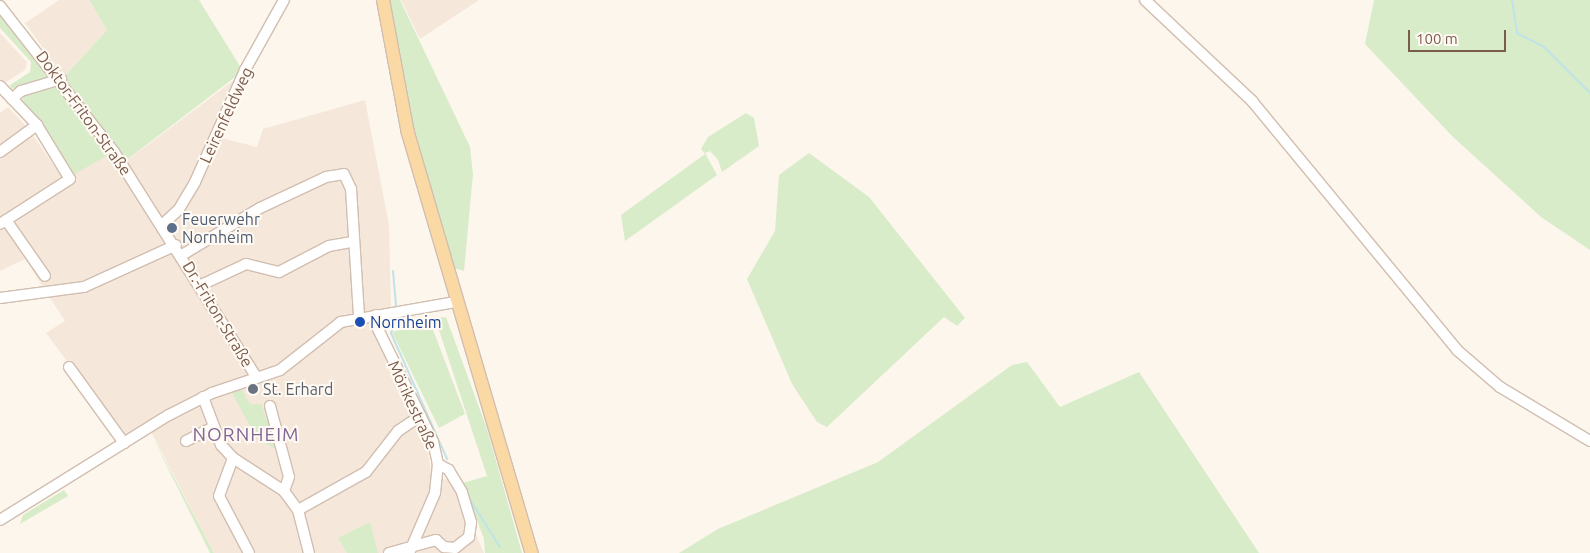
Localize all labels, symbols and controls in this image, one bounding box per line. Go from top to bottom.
scale bar [1410,20,1508,52]
text: 100 m [1416,30,1458,47]
street label: Doktor-Friton-Straße [32,47,136,179]
street label: Leirenfeldweg [195,64,257,166]
place label: Feuerwehr Nornheim [182,209,260,247]
marker: Feuerwehr Nornheim [166,222,178,234]
street label: Dr.-Friton-Straße [179,258,257,370]
place label: Nornheim [370,312,442,332]
marker: Nornheim [354,316,366,328]
street label: Mörikestraße [384,358,442,452]
place label: St. Erhard [263,379,333,399]
marker: St. Erhard [247,383,259,395]
district label: NORNHEIM [191,424,301,446]

